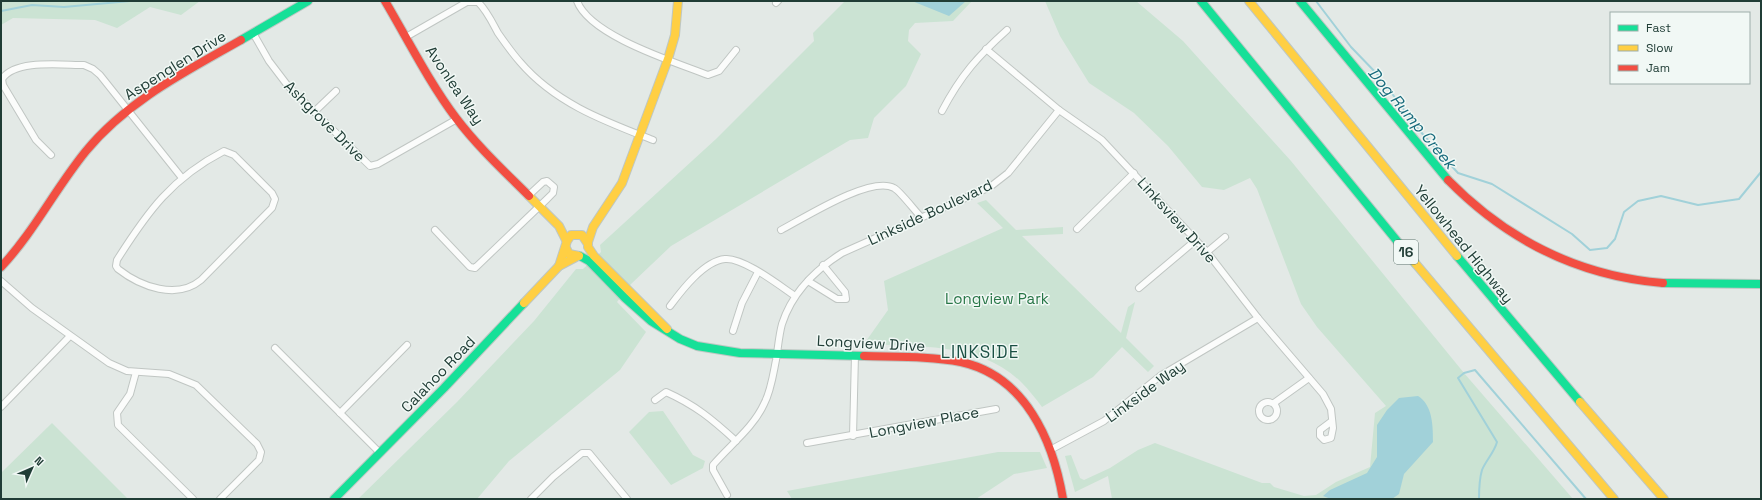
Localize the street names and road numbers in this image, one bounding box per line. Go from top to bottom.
street label: Aspenglen Drive [121,26,229,104]
street label: Avonlea Way [422,42,488,128]
street label: Ashgrove Drive [280,76,370,166]
street label: Linksview Drive [1134,173,1221,267]
street label: Linkside Boulevard [865,175,995,249]
street label: Yellowhead Highway [1410,181,1518,307]
road number: 16 [1394,240,1418,264]
street label: Longview Drive [816,331,926,355]
street label: Calahoo Road [397,332,479,416]
street label: Linkside Way [1102,356,1188,426]
street label: Longview Place [867,402,981,442]

